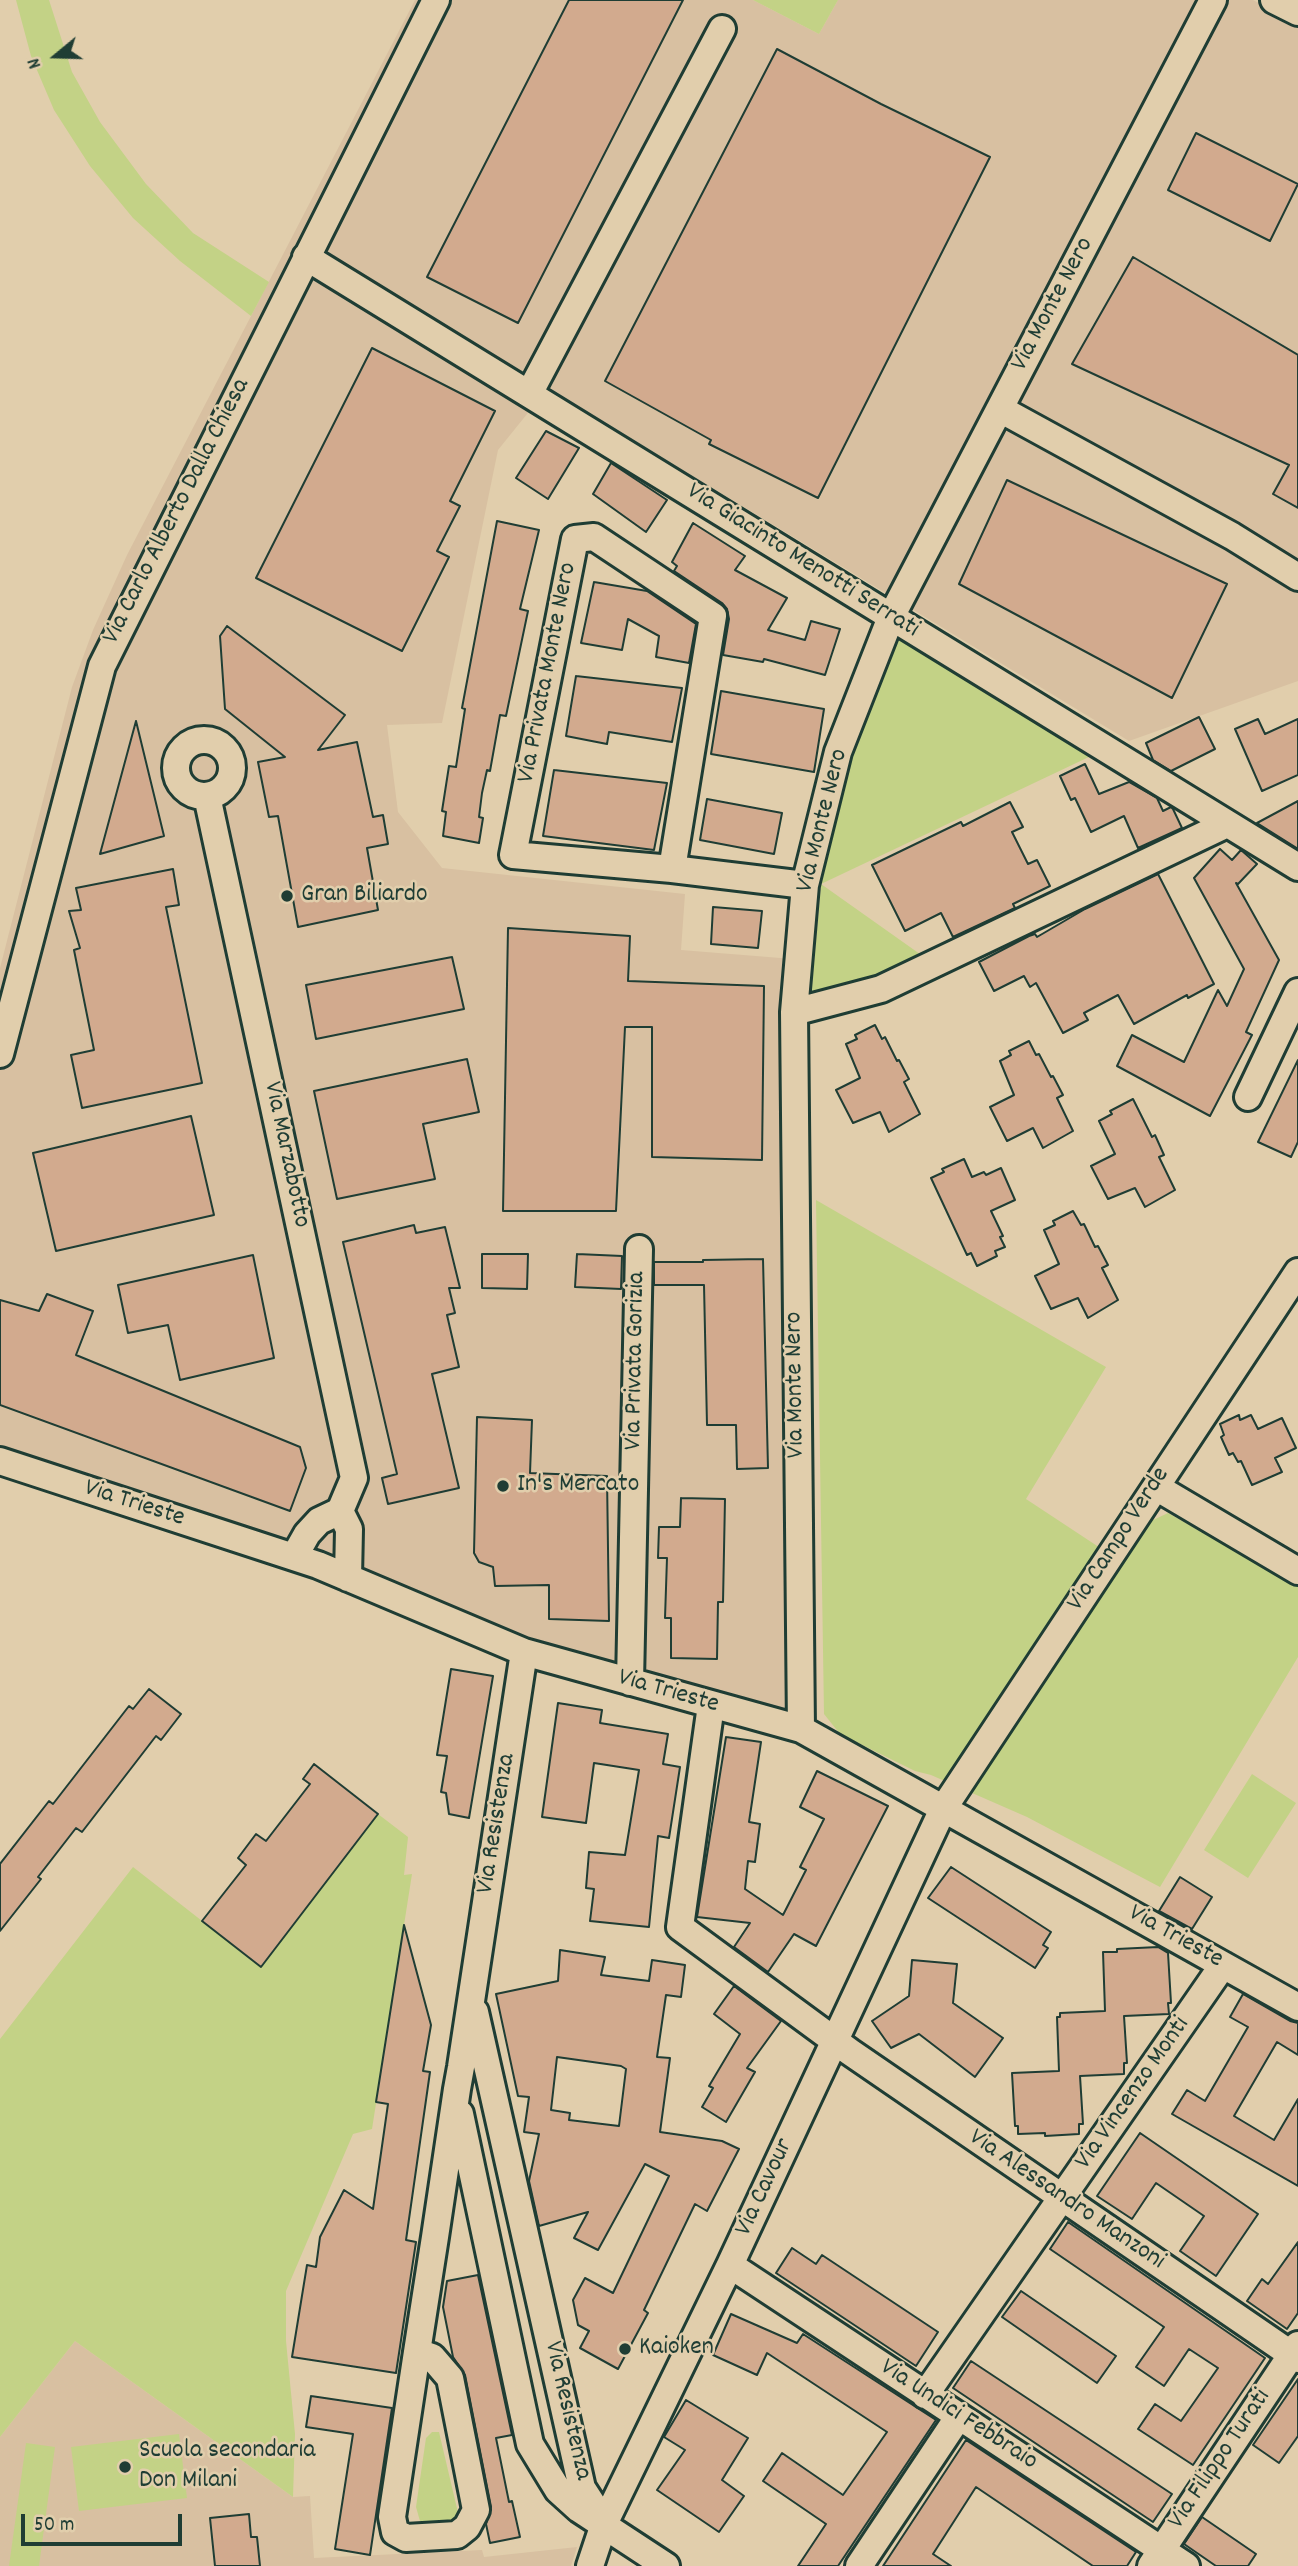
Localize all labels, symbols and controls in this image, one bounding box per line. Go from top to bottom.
north arrow [21,21,91,91]
text: N [21,54,50,72]
street label: Via Monte Nero [1006,233,1102,377]
street label: Via Carlo Alberto Dalla Chiesa [97,374,259,650]
street label: Via Giacinto Menotti Serrati [680,478,924,646]
street label: Via Privata Monte Nero [512,560,586,786]
street label: Via Monte Nero [791,746,857,896]
place label: Gran Biliardo [301,880,428,912]
marker: Gran Biliardo [279,888,295,904]
street label: Via Marzabotto [254,1079,316,1231]
street label: Via Privata Gorizia [620,1272,654,1450]
street label: Via Monte Nero [780,1311,814,1459]
street label: Via Campo Verde [1062,1462,1178,1618]
place label: In's Mercato [517,1470,639,1502]
street label: Via Trieste [80,1474,188,1536]
marker: In's Mercato [495,1478,511,1494]
street label: Via Trieste [614,1664,722,1722]
street label: Via Resistenza [472,1752,524,1896]
street label: Via Trieste [1122,1899,1228,1977]
street label: Via Vincenzo Monti [1070,2012,1198,2176]
street label: Via Alessandro Manzoni [962,2124,1170,2278]
street label: Via Cavour [730,2134,802,2242]
place label: Kaioken [639,2333,714,2365]
street label: Via Resistenza [535,2339,597,2483]
marker: Kaioken [617,2341,633,2357]
street label: Via Undici Febbraio [873,2353,1043,2479]
street label: Via Filippo Turati [1163,2384,1279,2536]
place label: Scuola secondaria Don Milani [139,2436,315,2498]
marker: Scuola secondaria Don Milani [117,2459,133,2475]
scale bar [24,2500,186,2544]
text: 50 m [34,2511,74,2541]

